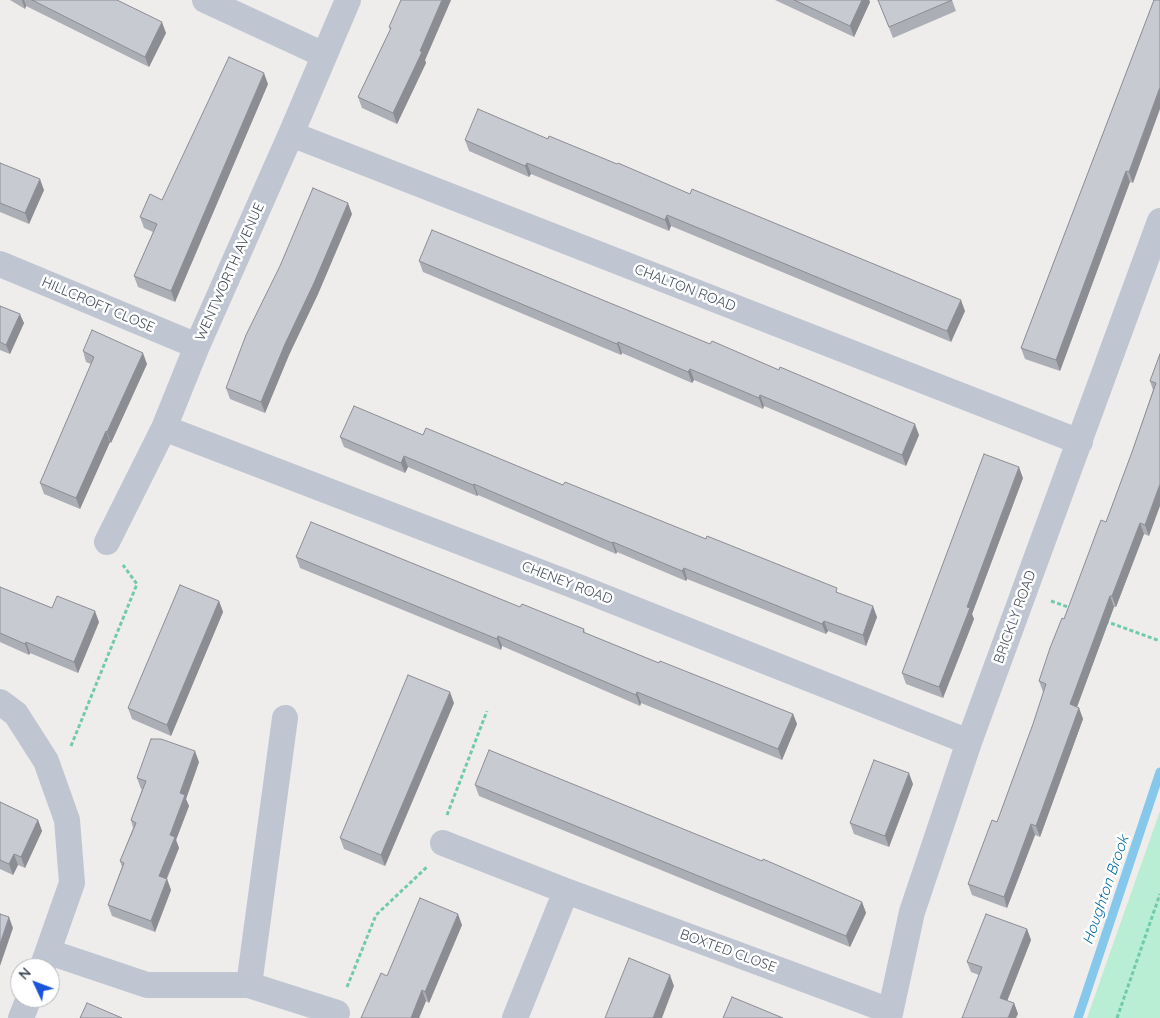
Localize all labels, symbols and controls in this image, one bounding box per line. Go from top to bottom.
street label: WENTWORTH AVENUE [192,200,268,344]
street label: CHALTON ROAD [632,261,738,315]
street label: HILLCROFT CLOSE [39,274,157,336]
street label: CHENEY ROAD [519,558,615,608]
street label: BRICKLY ROAD [990,568,1040,666]
water label: Houghton Brook [1079,833,1133,947]
street label: BOXTED CLOSE [678,926,778,976]
north arrow [10,958,60,1008]
text: N [15,964,35,983]

